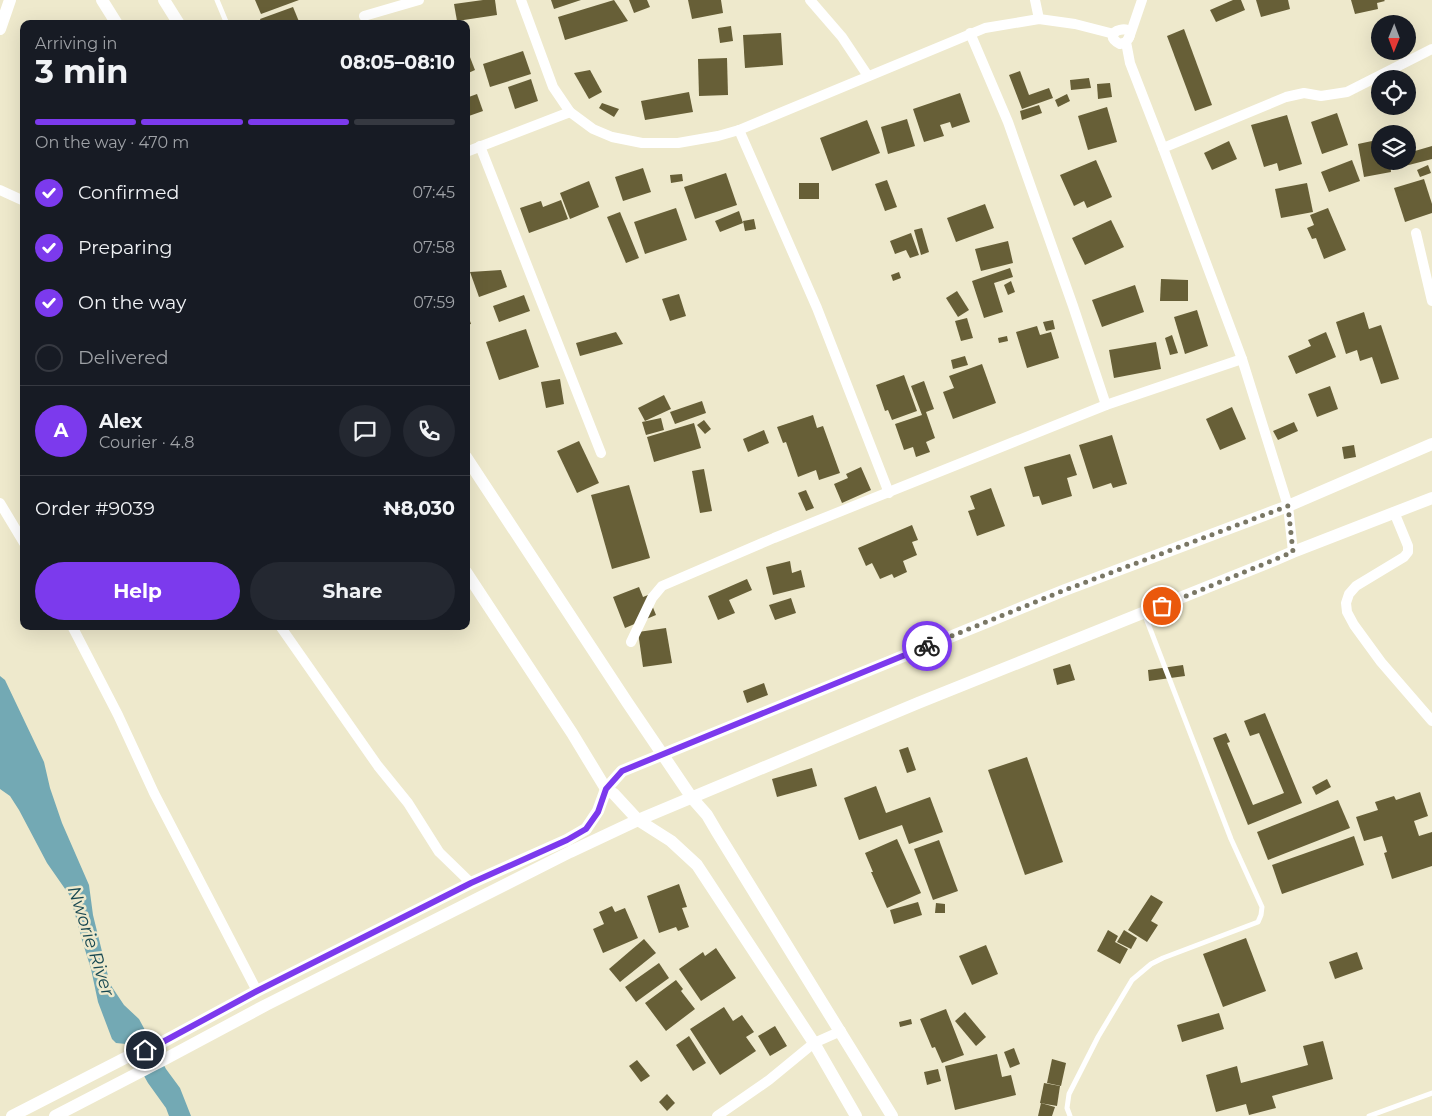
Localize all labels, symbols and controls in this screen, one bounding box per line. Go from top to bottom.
north arrow [1371,15,1416,60]
map controls [1371,15,1416,170]
text: Arriving in [35,34,117,53]
text: 08:05–08:10 [340,51,455,74]
text: 3 min [35,52,128,91]
button: locate [1371,70,1416,115]
button: layers [1371,125,1416,170]
text: On the way · 470 m [35,133,189,152]
icon: check [35,179,63,207]
text: Confirmed [78,181,179,204]
text: 07:45 [412,183,455,202]
icon: check [35,234,63,262]
text: Preparing [78,236,173,259]
text: 07:58 [413,238,455,257]
icon: check [35,289,63,317]
text: On the way [78,291,186,314]
text: 07:59 [413,293,455,312]
text: Delivered [78,346,169,369]
button: chat [339,405,391,457]
button: phone [403,405,455,457]
text: Alex [99,410,142,433]
text: A [54,419,68,442]
text: Courier · 4.8 [99,433,195,452]
text: Order #9039 [35,497,155,520]
text: ₦8,030 [384,497,455,520]
button: Help [35,562,240,620]
button: Share [250,562,455,620]
pin [1141,585,1183,627]
icon: bag [1148,592,1176,620]
courier [902,621,952,671]
icon: bike [913,632,941,660]
water label: Nworie River [63,883,119,1000]
pin [124,1029,166,1071]
icon: home [131,1036,159,1064]

